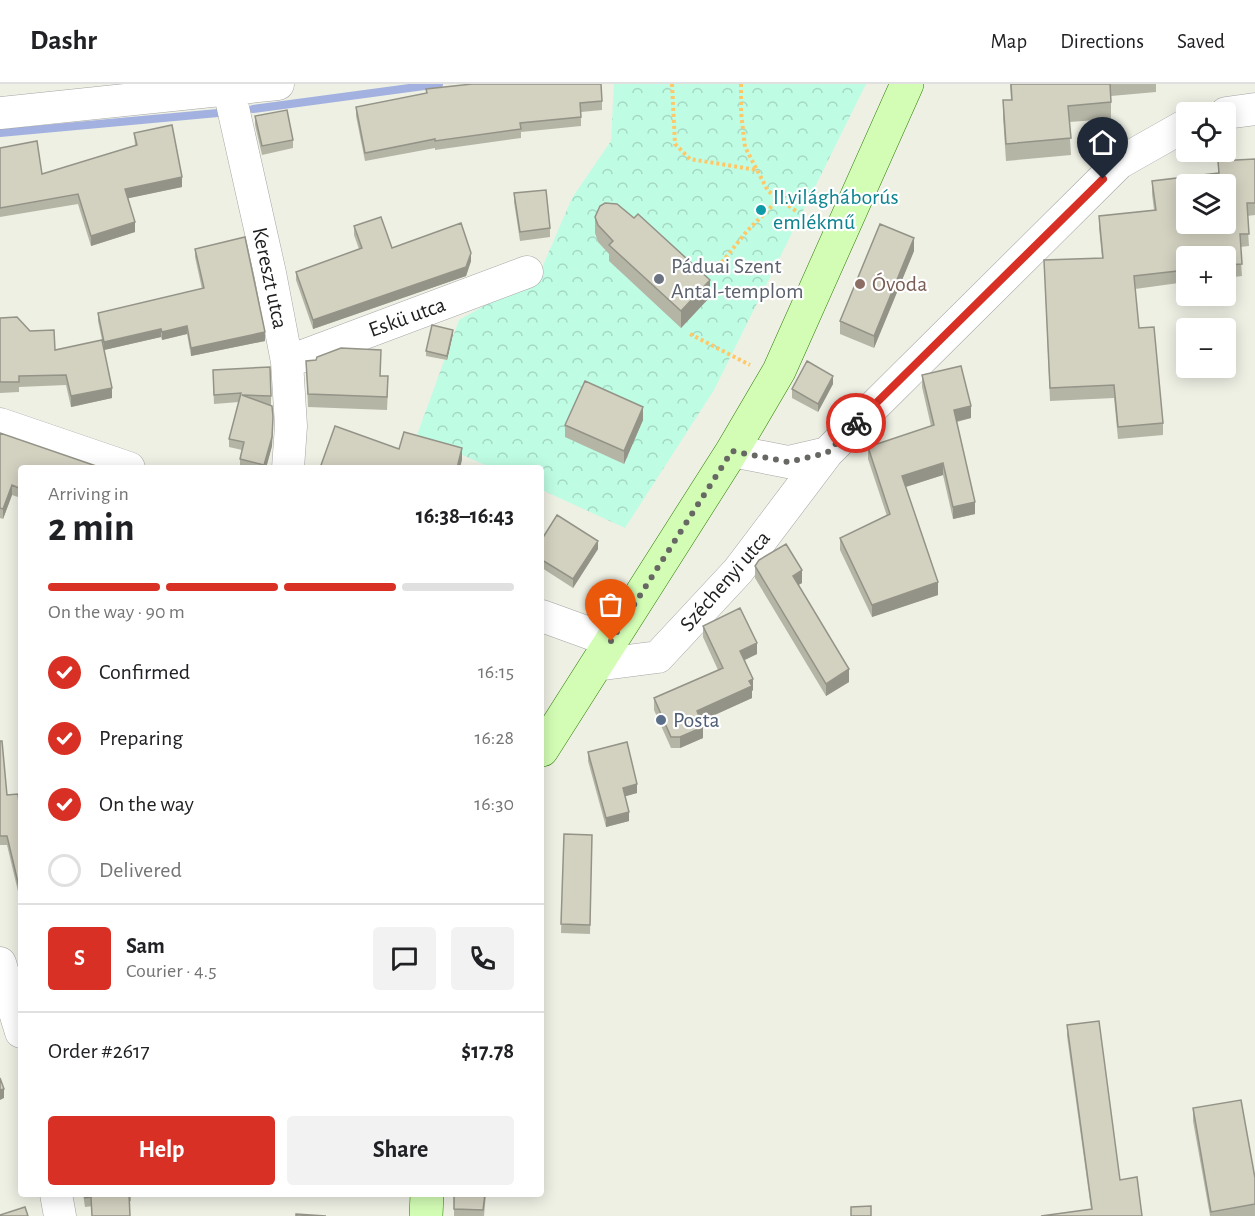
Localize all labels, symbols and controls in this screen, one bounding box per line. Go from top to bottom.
text: Dashr [30,27,97,55]
text: Map [991,31,1027,52]
text: Directions [1060,31,1144,52]
text: Saved [1177,31,1225,52]
map controls [1176,102,1236,378]
button: locate [1176,102,1236,162]
pin [1077,117,1128,179]
icon: home [1086,126,1119,159]
button: layers [1176,174,1236,234]
place label: II.világháborús emlékmű [773,186,899,233]
marker: II.világháborús emlékmű [754,203,768,217]
street label: Kereszt utca [249,225,291,331]
button: + [1176,246,1236,306]
place label: Páduai Szent Antal-templom [671,255,804,302]
marker: Páduai Szent Antal-templom [652,272,666,286]
place label: Óvoda [872,272,927,295]
marker: Óvoda [853,277,867,291]
street label: Eskü utca [366,293,448,341]
button: − [1176,318,1236,378]
courier [826,393,886,453]
icon: bike [840,407,873,440]
text: Arriving in [48,484,129,504]
text: 16:38–16:43 [416,505,514,527]
text: 2 min [48,509,135,548]
street label: Széchenyi utca [676,527,774,635]
pin [585,579,636,641]
icon: bag [594,588,627,621]
text: On the way · 90 m [48,602,185,622]
icon: check [48,656,81,689]
text: Confirmed [99,661,190,683]
text: 16:15 [478,662,514,682]
place label: Posta [673,709,720,731]
marker: Posta [654,713,668,727]
icon: check [48,722,81,755]
text: Preparing [99,727,183,749]
text: 16:28 [475,728,514,748]
icon: check [48,788,81,821]
text: On the way [99,793,194,815]
text: 16:30 [474,794,514,814]
text: Delivered [99,859,182,881]
button: chat [373,927,436,990]
button: phone [451,927,514,990]
text: Sam [126,935,165,957]
text: S [74,947,85,969]
text: Courier · 4.5 [126,961,217,981]
text: Order #2617 [48,1040,150,1062]
text: $17.78 [461,1040,514,1062]
button: Help [48,1116,275,1185]
button: Share [287,1116,514,1185]

